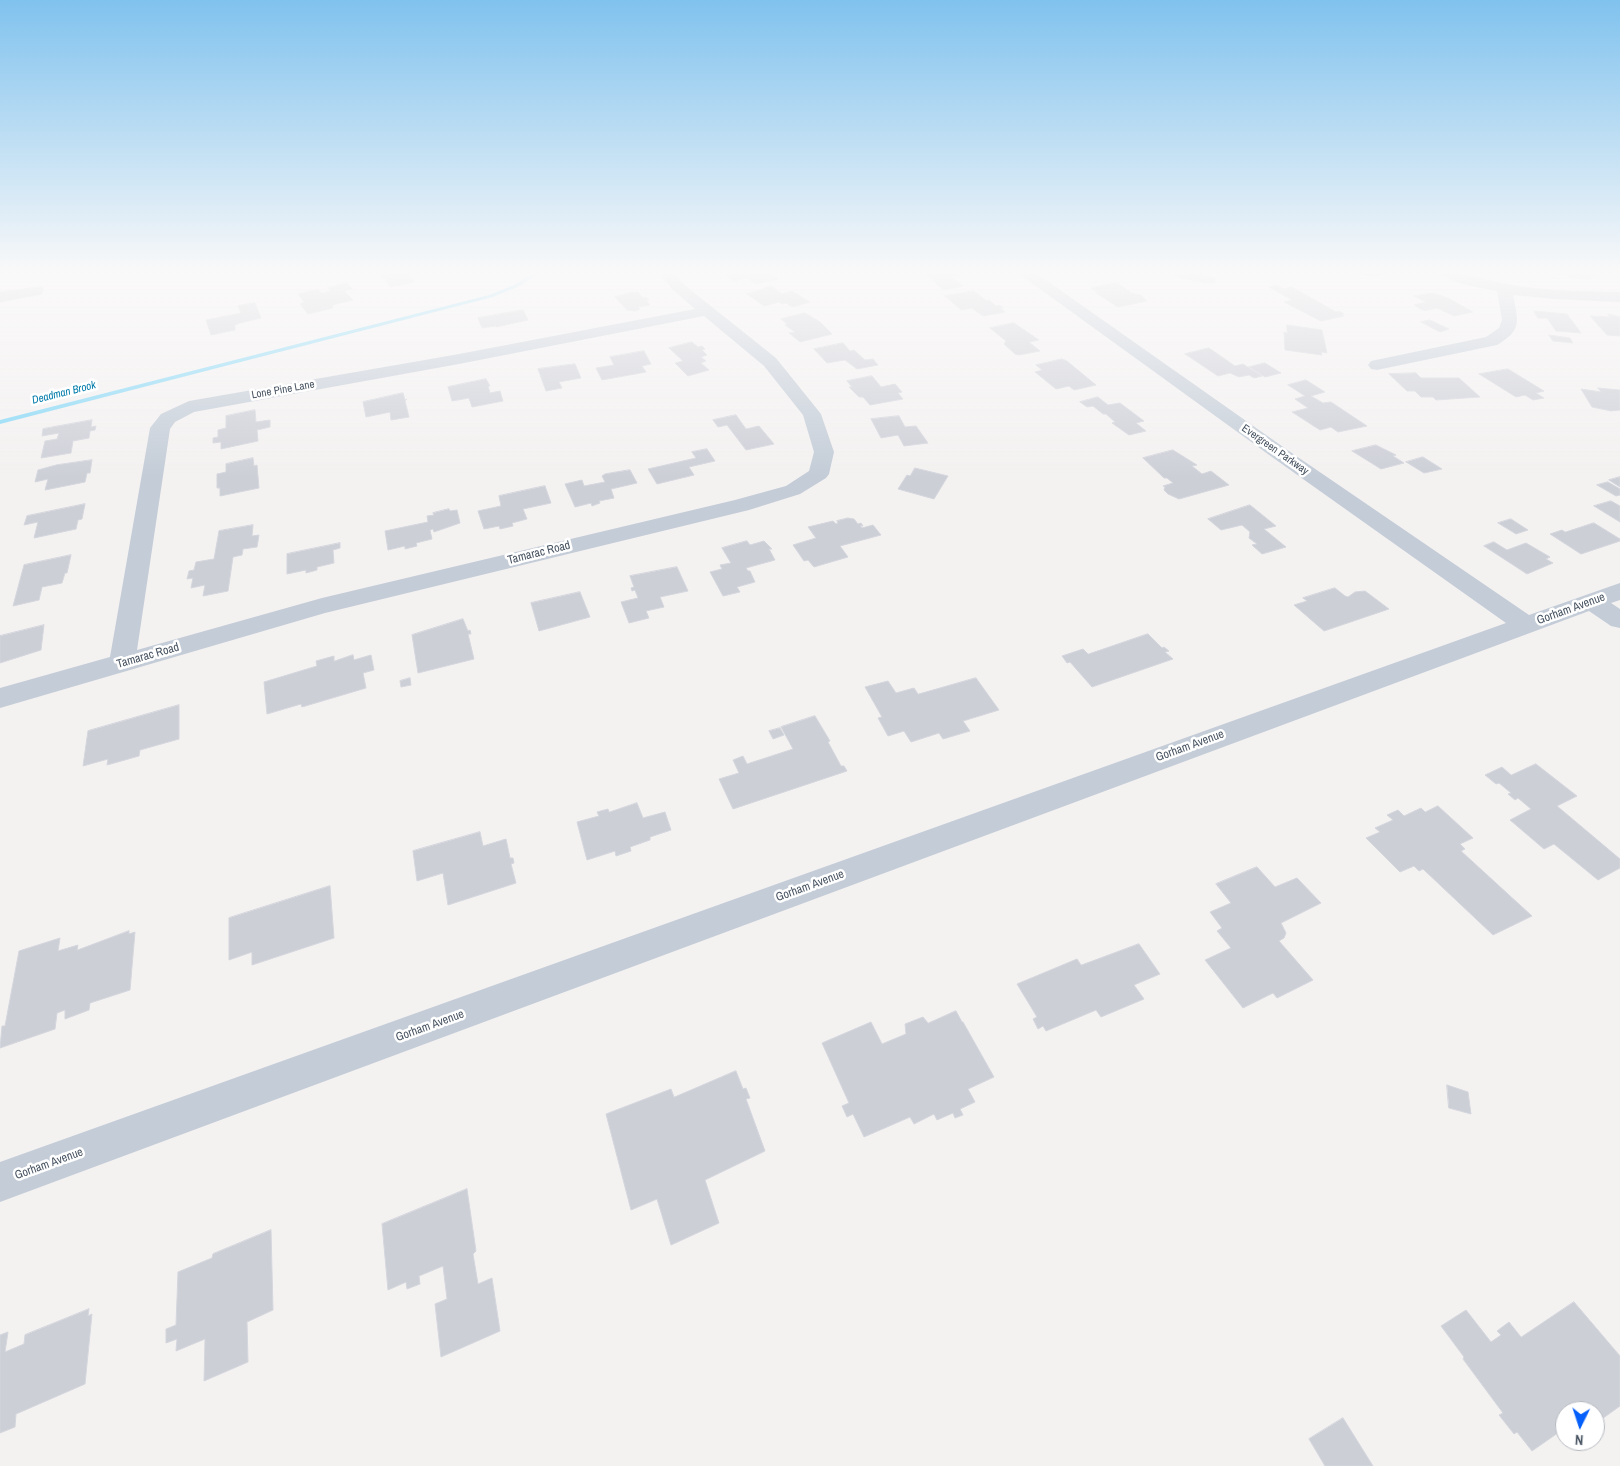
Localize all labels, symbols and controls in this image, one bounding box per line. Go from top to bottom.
street label: Lone Pine Lane [250,378,316,402]
water label: Deadman Brook [31,379,97,407]
street label: Evergreen Parkway [1239,422,1311,478]
street label: Tamarac Road [506,538,572,568]
street label: Gorham Avenue [1535,590,1607,628]
street label: Tamarac Road [115,640,181,672]
street label: Gorham Avenue [1154,727,1226,765]
street label: Gorham Avenue [774,867,846,905]
street label: Gorham Avenue [394,1007,466,1045]
street label: Gorham Avenue [13,1145,85,1183]
north arrow [1555,1401,1605,1451]
text: N [1574,1431,1584,1449]

